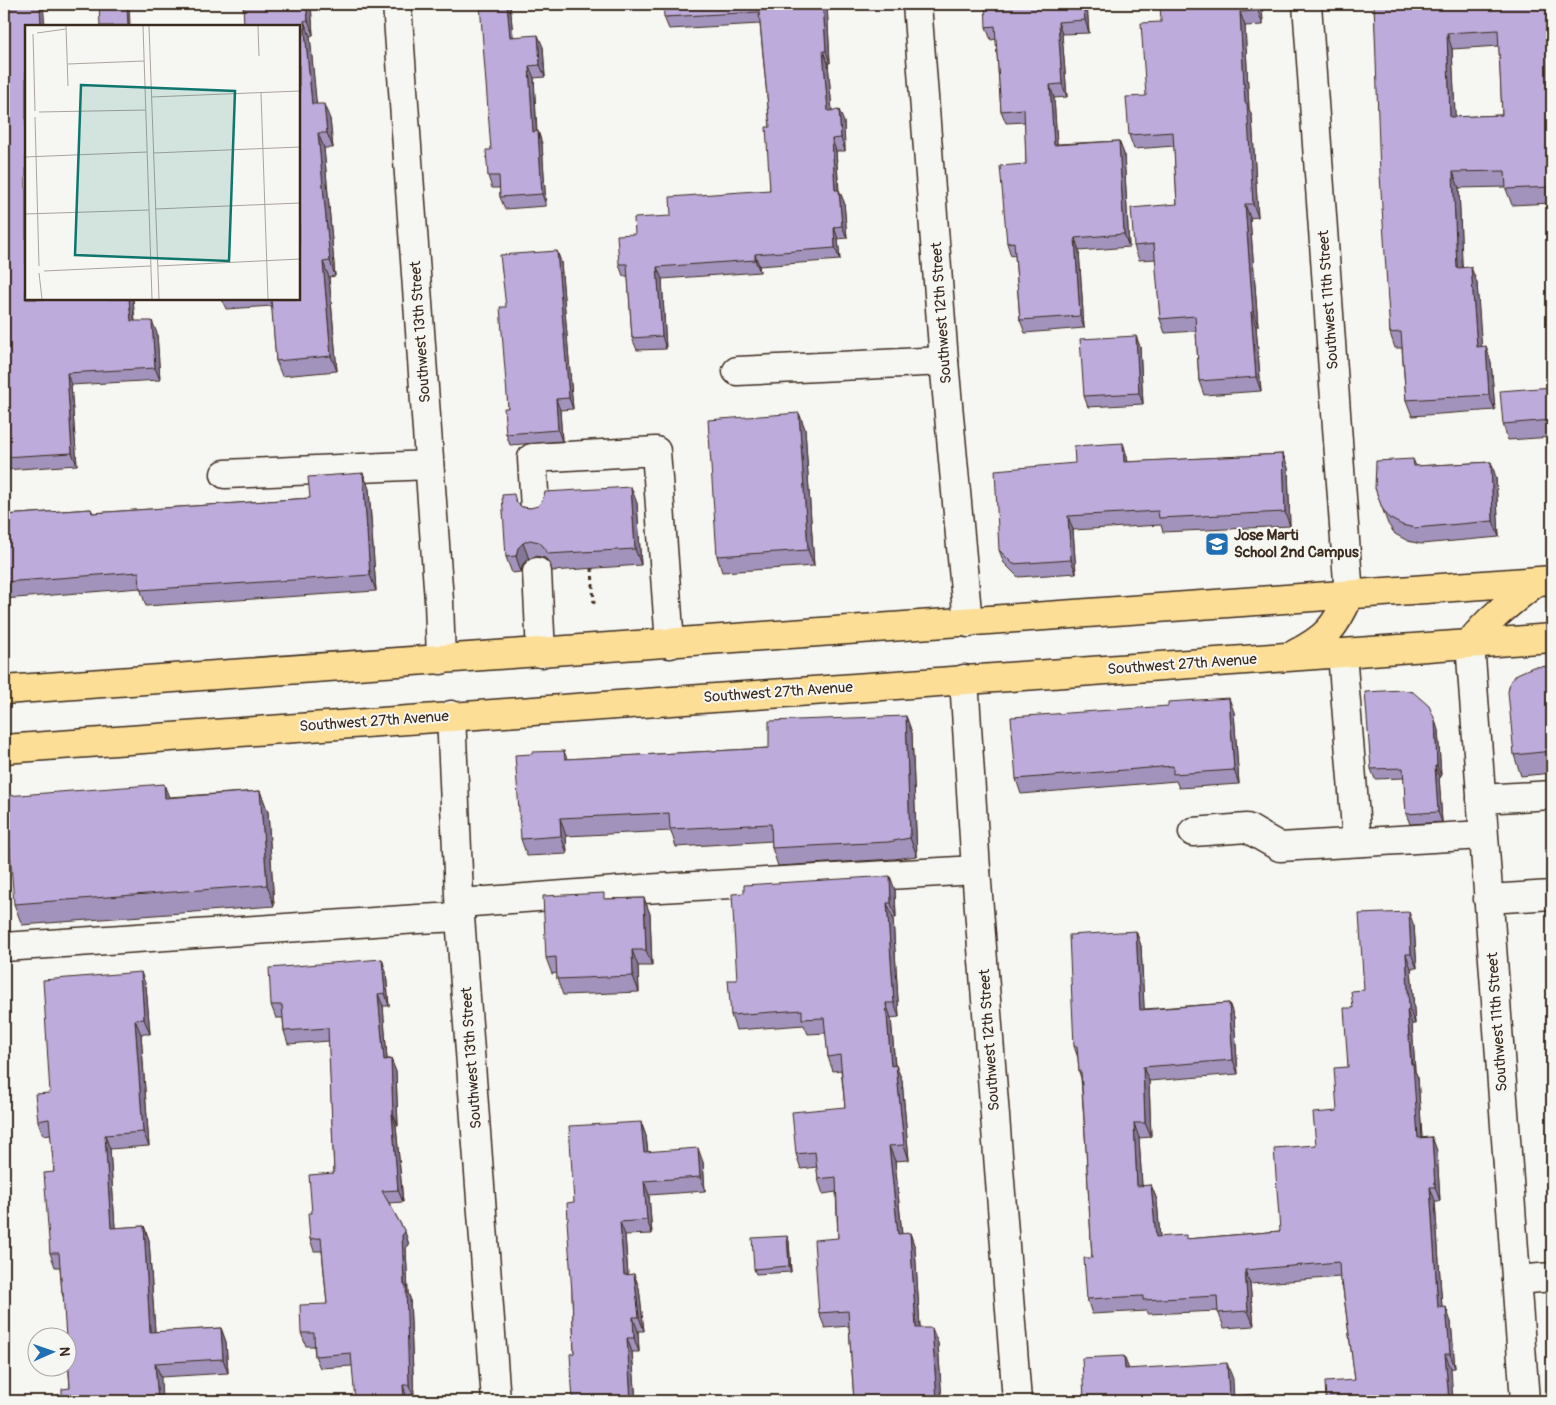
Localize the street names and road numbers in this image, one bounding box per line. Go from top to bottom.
street label: Southwest 11th Street [1314,229,1343,370]
street label: Southwest 12th Street [927,240,956,385]
street label: Southwest 13th Street [406,259,435,404]
street label: Southwest 27th Avenue [1107,650,1258,679]
street label: Southwest 27th Avenue [703,678,854,707]
street label: Southwest 27th Avenue [299,707,450,736]
street label: Southwest 11th Street [1483,951,1512,1092]
street label: Southwest 12th Street [975,967,1004,1112]
street label: Southwest 13th Street [457,985,486,1130]

